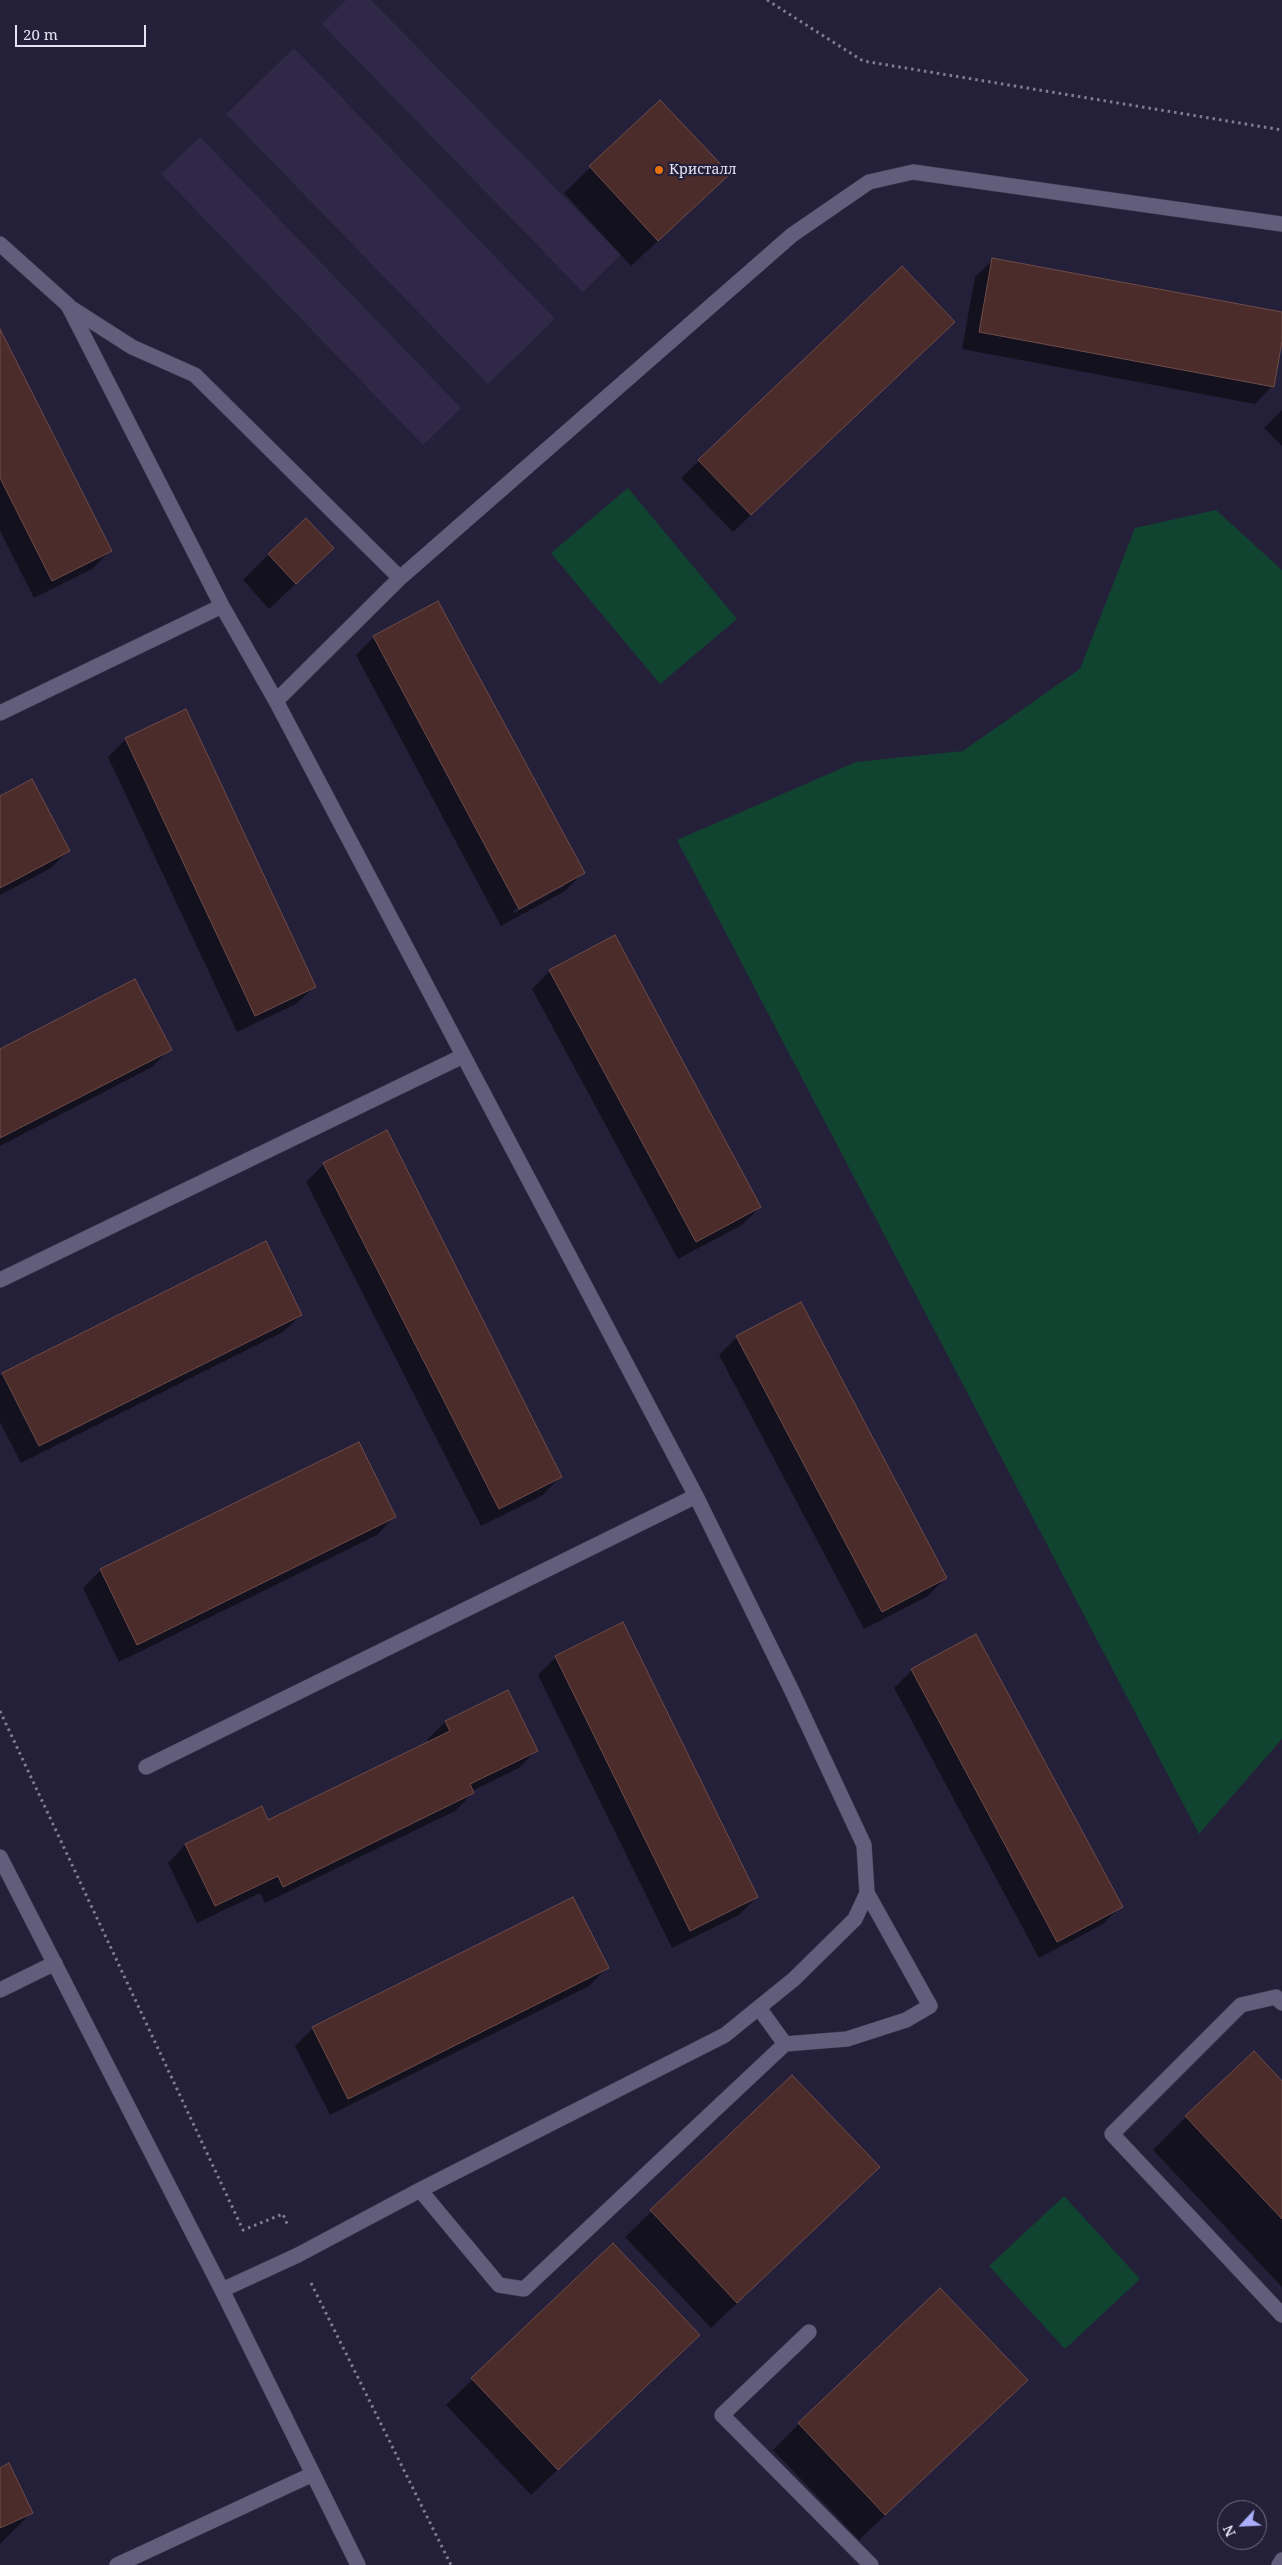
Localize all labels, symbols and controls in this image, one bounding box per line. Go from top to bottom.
scale bar [18,15,149,47]
text: 20 m [23,24,58,44]
place label: Кристалл [669,162,737,178]
marker: Кристалл [653,164,665,176]
north arrow [1217,2500,1267,2550]
text: N [1218,2522,1240,2540]

